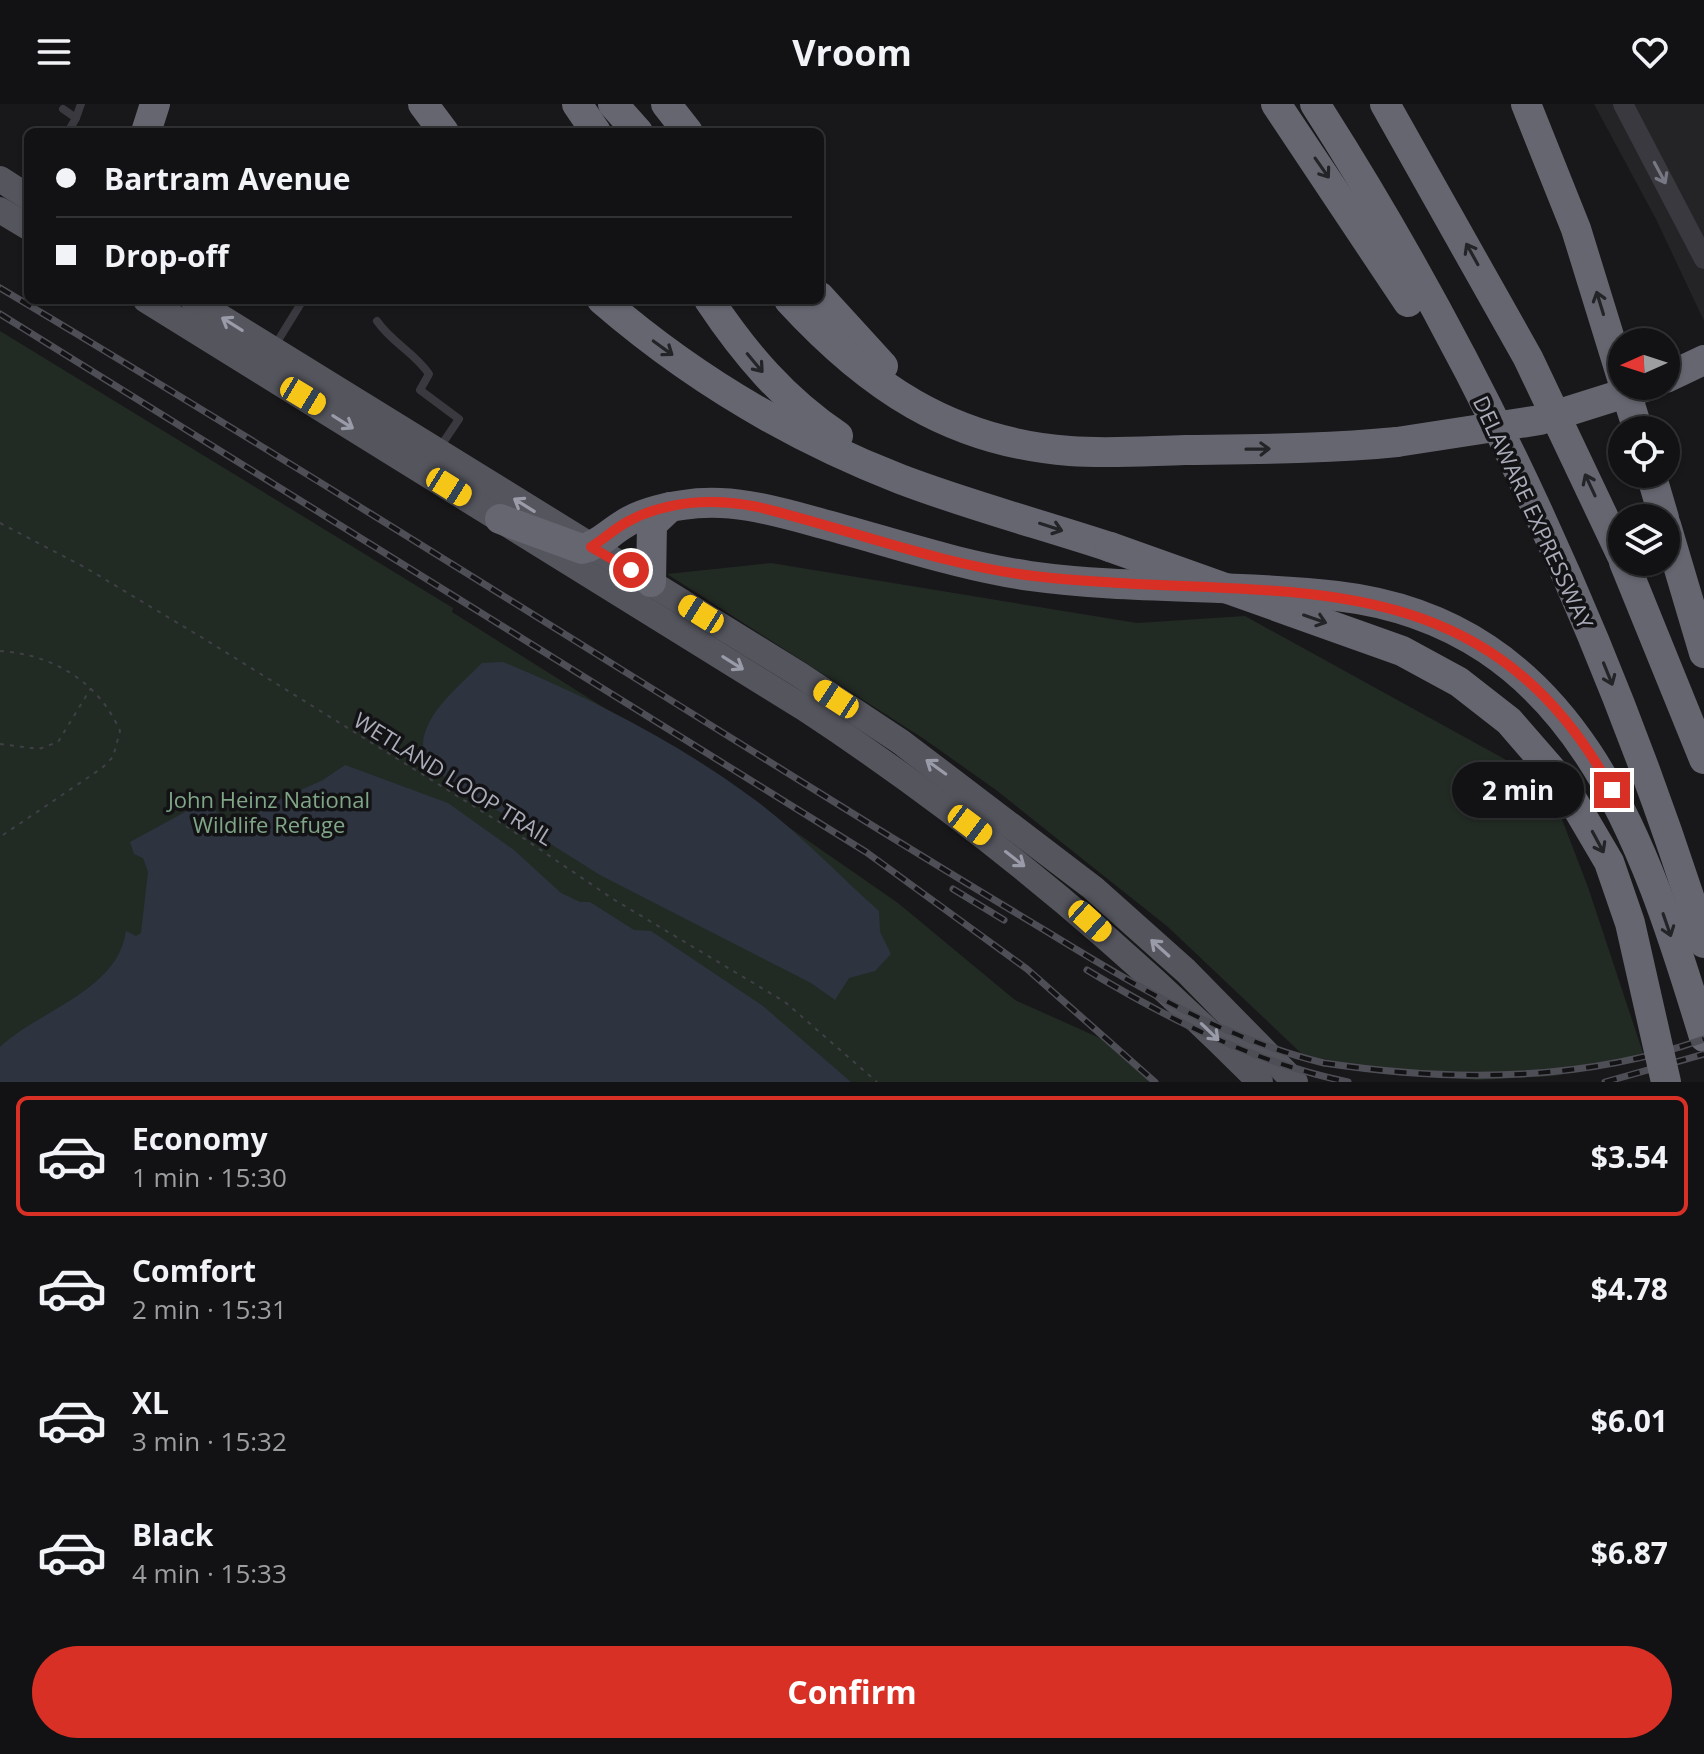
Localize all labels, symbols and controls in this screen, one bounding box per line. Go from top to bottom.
text: Vroom [792,28,912,77]
icon: menu [32,30,76,74]
icon: heart [1628,30,1672,74]
one-way arrow [1314,156,1330,178]
text: Bartram Avenue [104,158,351,199]
one-way arrow [1653,160,1669,184]
text: Drop-off [104,235,229,276]
one-way arrow [1463,242,1479,266]
one-way arrow [1592,291,1607,317]
one-way arrow [221,316,244,332]
north arrow [1608,328,1680,400]
map controls [1608,328,1680,576]
one-way arrow [652,340,674,356]
one-way arrow [746,352,764,373]
car [276,373,330,419]
street label: DELAWARE EXPRESSWAY [1467,391,1602,634]
one-way arrow [331,414,354,430]
button: locate [1608,416,1680,488]
one-way arrow [1244,441,1271,457]
car [422,464,476,510]
one-way arrow [1582,473,1597,497]
one-way arrow [513,497,536,513]
button: layers [1608,504,1680,576]
one-way arrow [1038,521,1063,536]
route start [613,552,649,588]
car [674,591,728,637]
one-way arrow [1303,612,1328,627]
one-way arrow [721,656,744,672]
one-way arrow [1602,661,1617,686]
car [809,676,863,722]
street label: WETLAND LOOP TRAIL [348,704,560,852]
one-way arrow [926,759,948,775]
callout: 2 min [1452,762,1584,818]
text: 2 min [1482,772,1554,808]
route end [1594,772,1630,808]
park label: John Heinz National Wildlife Refuge [166,784,370,839]
car [944,801,996,849]
one-way arrow [1591,830,1607,853]
one-way arrow [1005,850,1026,868]
car [1064,896,1116,946]
one-way arrow [1660,912,1675,937]
one-way arrow [1151,939,1171,957]
one-way arrow [1200,1022,1219,1041]
text: Economy [132,1118,268,1159]
icon: car [36,1120,108,1192]
text: $3.54 [1591,1136,1668,1177]
text: 1 min · 15:30 [132,1159,287,1195]
text: Comfort [132,1250,256,1291]
icon: car [36,1252,108,1324]
text: $4.78 [1591,1268,1668,1309]
text: 2 min · 15:31 [132,1291,287,1327]
text: XL [132,1382,169,1423]
icon: car [36,1384,108,1456]
text: $6.01 [1591,1400,1668,1441]
text: 3 min · 15:32 [132,1423,287,1459]
text: Black [132,1514,213,1555]
icon: car [36,1516,108,1588]
text: $6.87 [1591,1532,1668,1573]
text: 4 min · 15:33 [132,1555,287,1591]
button: Confirm [32,1646,1672,1738]

